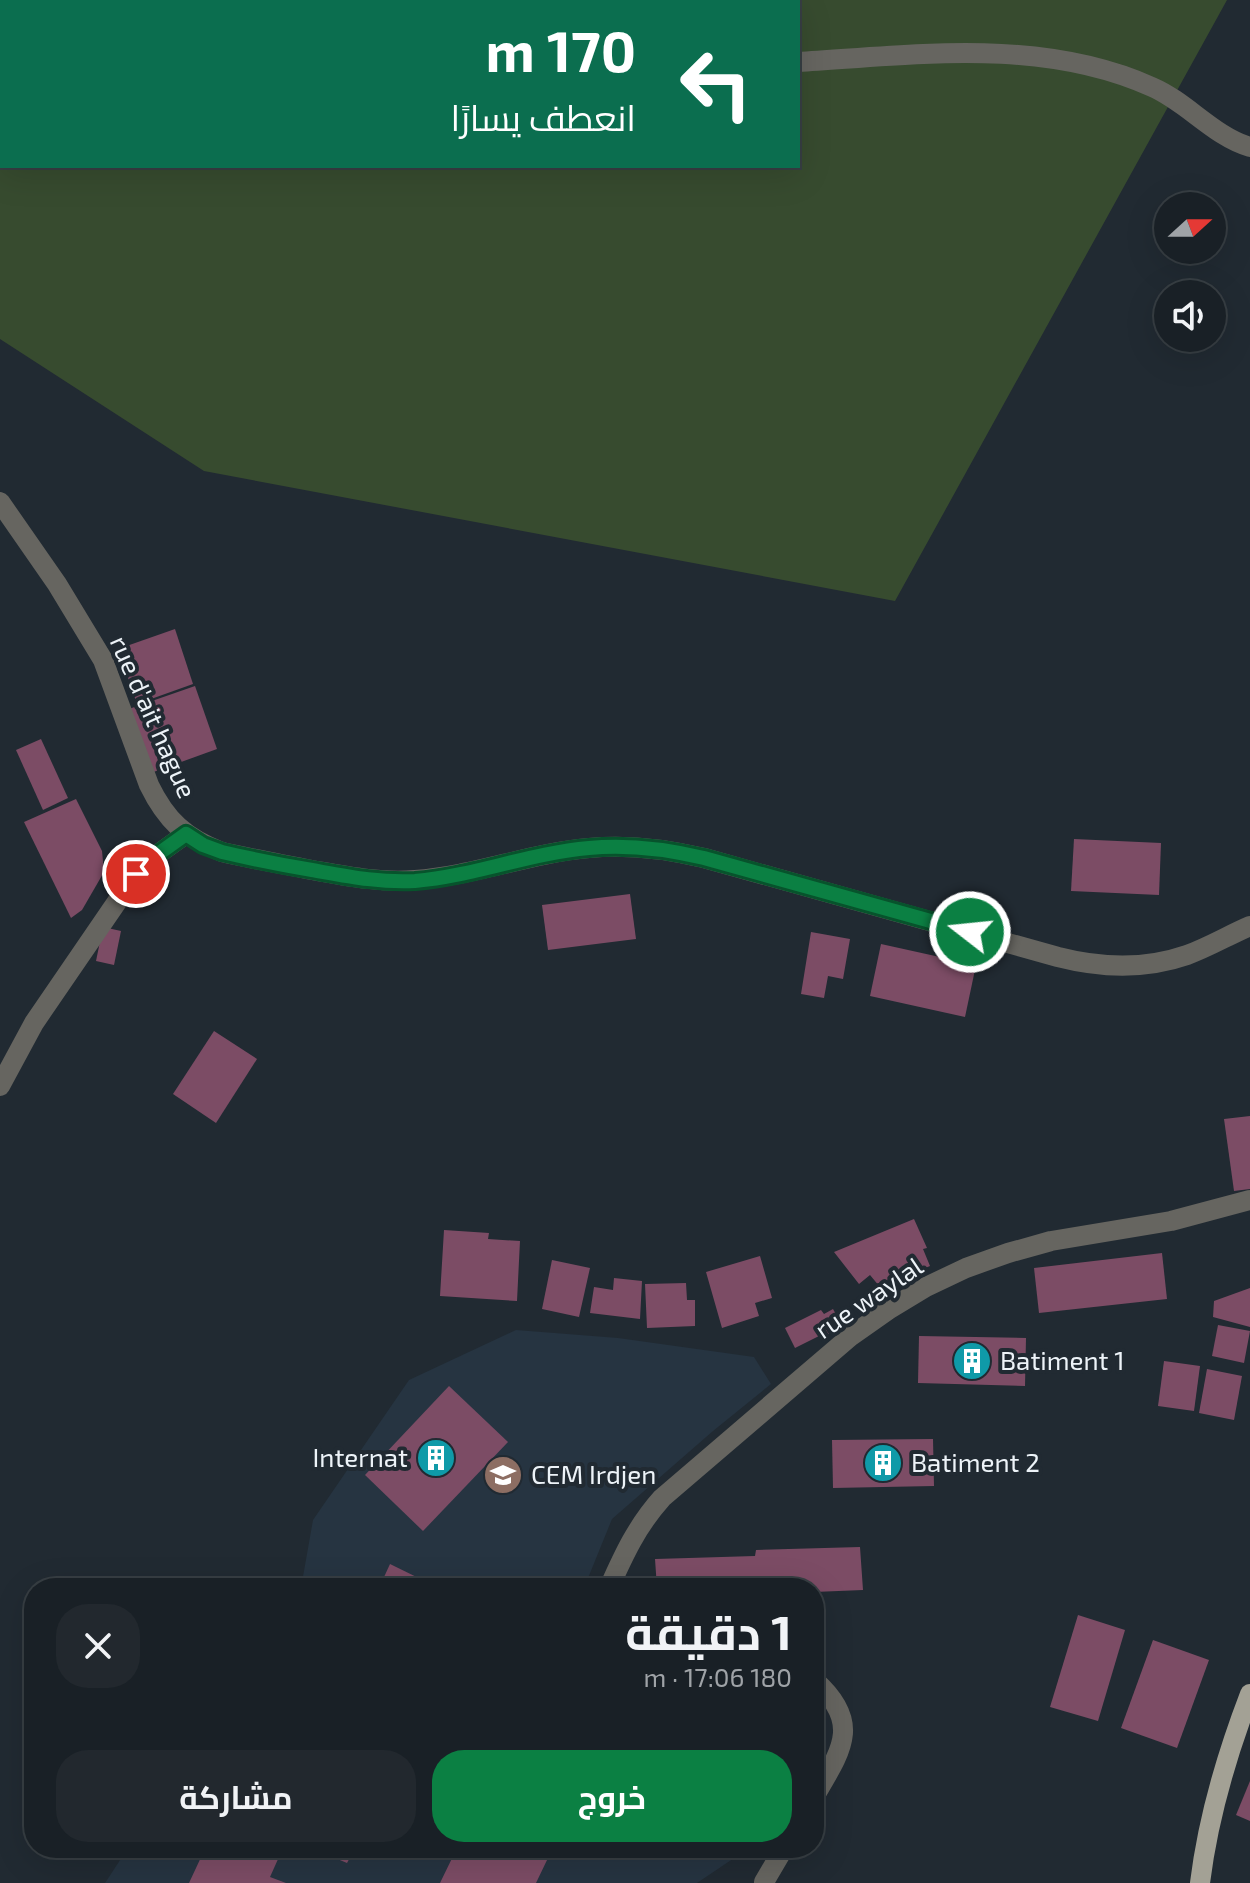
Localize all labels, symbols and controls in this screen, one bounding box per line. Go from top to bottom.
text: 170 m [485,16,636,83]
icon: left [664,32,768,136]
text: انعطف يسارًا [450,95,636,138]
north arrow [1154,192,1226,264]
map controls [1154,192,1226,352]
button: sound [1154,280,1226,352]
street label: rue d'ait hague [105,630,204,802]
pin [102,840,170,908]
icon: arrive [114,852,158,896]
position arrow [928,890,1012,974]
street label: rue waylal [808,1249,928,1344]
building icon: Batiment 1 [951,1340,993,1382]
place label: Batiment 1 [1000,1344,1125,1375]
building icon: Internat [415,1437,457,1479]
place label: Internat [313,1441,408,1472]
building icon: Batiment 2 [862,1442,904,1484]
place label: Batiment 2 [911,1446,1040,1477]
school or university icon: CEM Irdjen [482,1454,524,1496]
place label: CEM Irdjen [531,1458,656,1489]
text: 1 دقيقة [625,1602,792,1660]
button: close [56,1604,140,1688]
text: 180 m · 17:06 [644,1661,792,1692]
button: مشاركة [56,1750,416,1842]
button: خروج [432,1750,792,1842]

